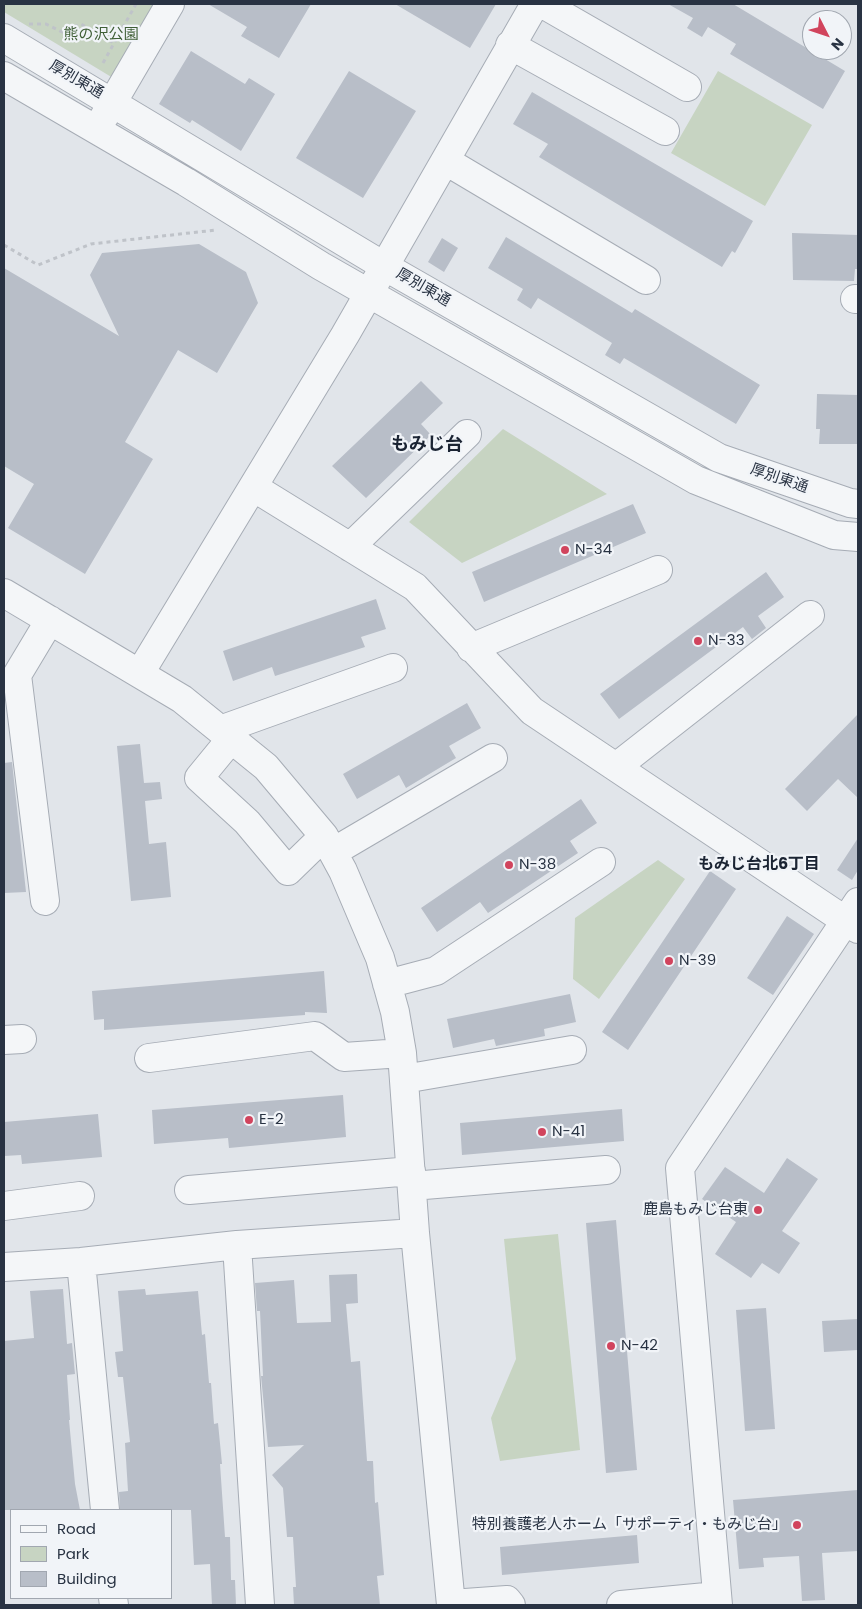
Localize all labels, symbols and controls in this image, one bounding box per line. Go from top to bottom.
north arrow [802,10,852,60]
park label: 熊の沢公園 [64,26,138,44]
text: N [827,34,849,55]
street label: 厚別東通 [46,57,106,103]
street label: 厚別東通 [393,265,453,311]
district label: もみじ台 [391,434,463,456]
street label: 厚別東通 [748,461,810,497]
place label: N-34 [575,541,612,559]
marker: N-34 [559,544,571,556]
place label: N-33 [708,632,744,650]
marker: N-33 [692,635,704,647]
district label: もみじ台北6丁目 [698,855,820,875]
place label: N-38 [519,856,556,874]
marker: N-38 [503,859,515,871]
place label: N-39 [679,952,716,970]
marker: N-39 [663,955,675,967]
place label: E-2 [259,1111,284,1129]
marker: E-2 [243,1114,255,1126]
place label: N-41 [552,1123,585,1141]
marker: N-41 [536,1126,548,1138]
place label: 鹿島もみじ台東 [643,1201,748,1219]
marker: 鹿島もみじ台東 [752,1204,764,1216]
place label: N-42 [621,1337,658,1355]
marker: N-42 [605,1340,617,1352]
legend [10,1509,172,1599]
place label: 特別養護老人ホーム「サポーティ・もみじ台」 [472,1516,787,1534]
text: Road [57,1518,96,1539]
marker: 特別養護老人ホーム「サポーティ・もみじ台」 [791,1519,803,1531]
text: Park [57,1543,89,1564]
text: Building [57,1568,117,1589]

